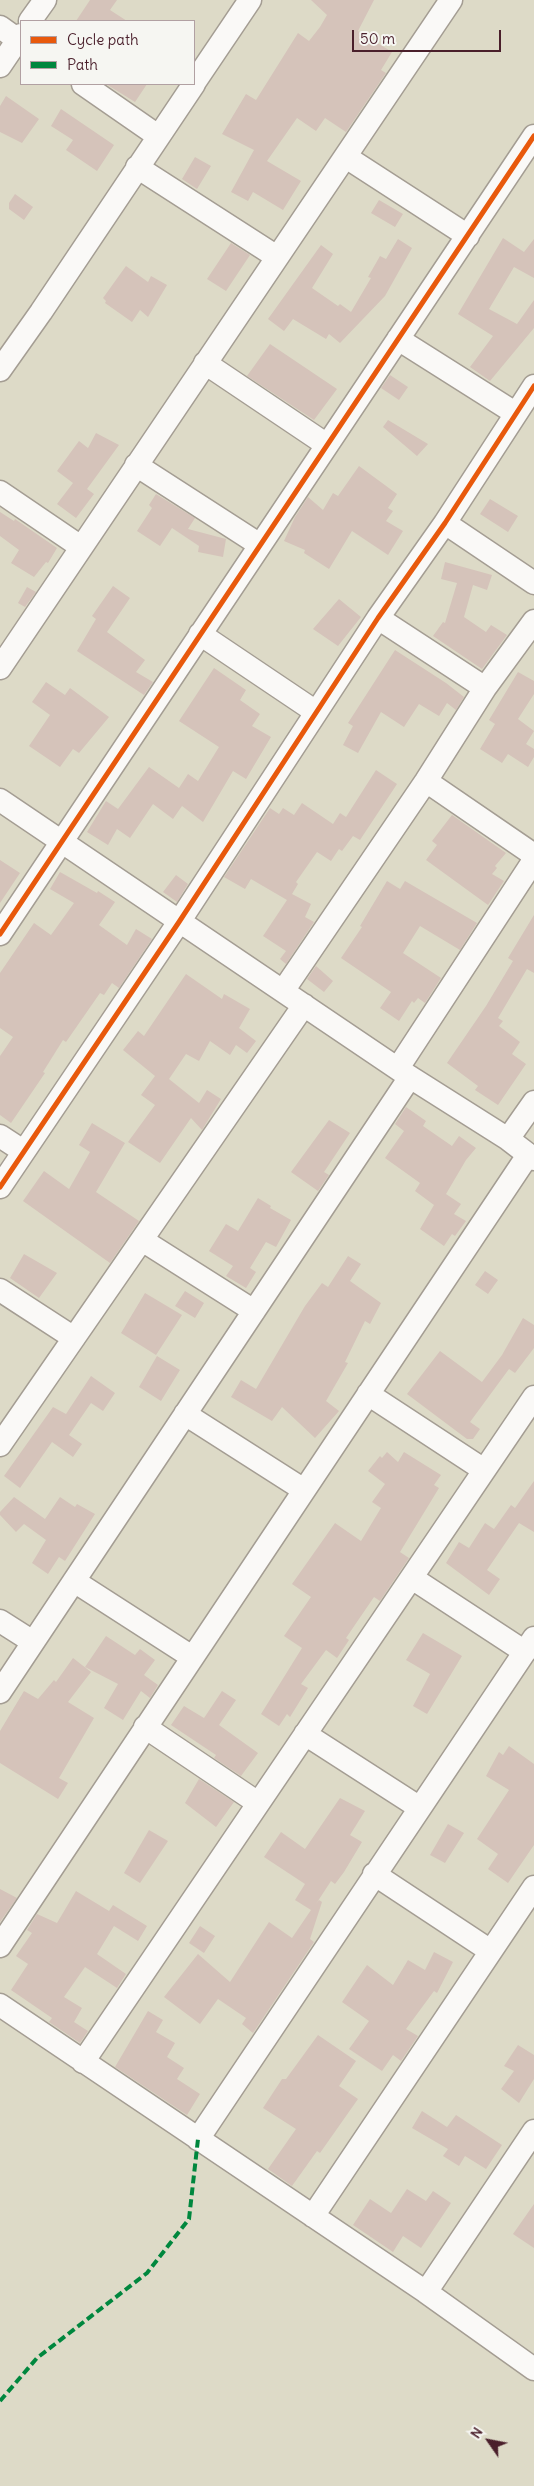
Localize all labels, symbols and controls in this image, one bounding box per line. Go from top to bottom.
legend [20,20,195,85]
scale bar [354,20,503,52]
text: 50 m [360,29,395,48]
text: Cycle path [67,30,139,49]
text: Path [67,55,98,74]
north arrow [464,2416,514,2466]
text: N [466,2424,487,2442]

